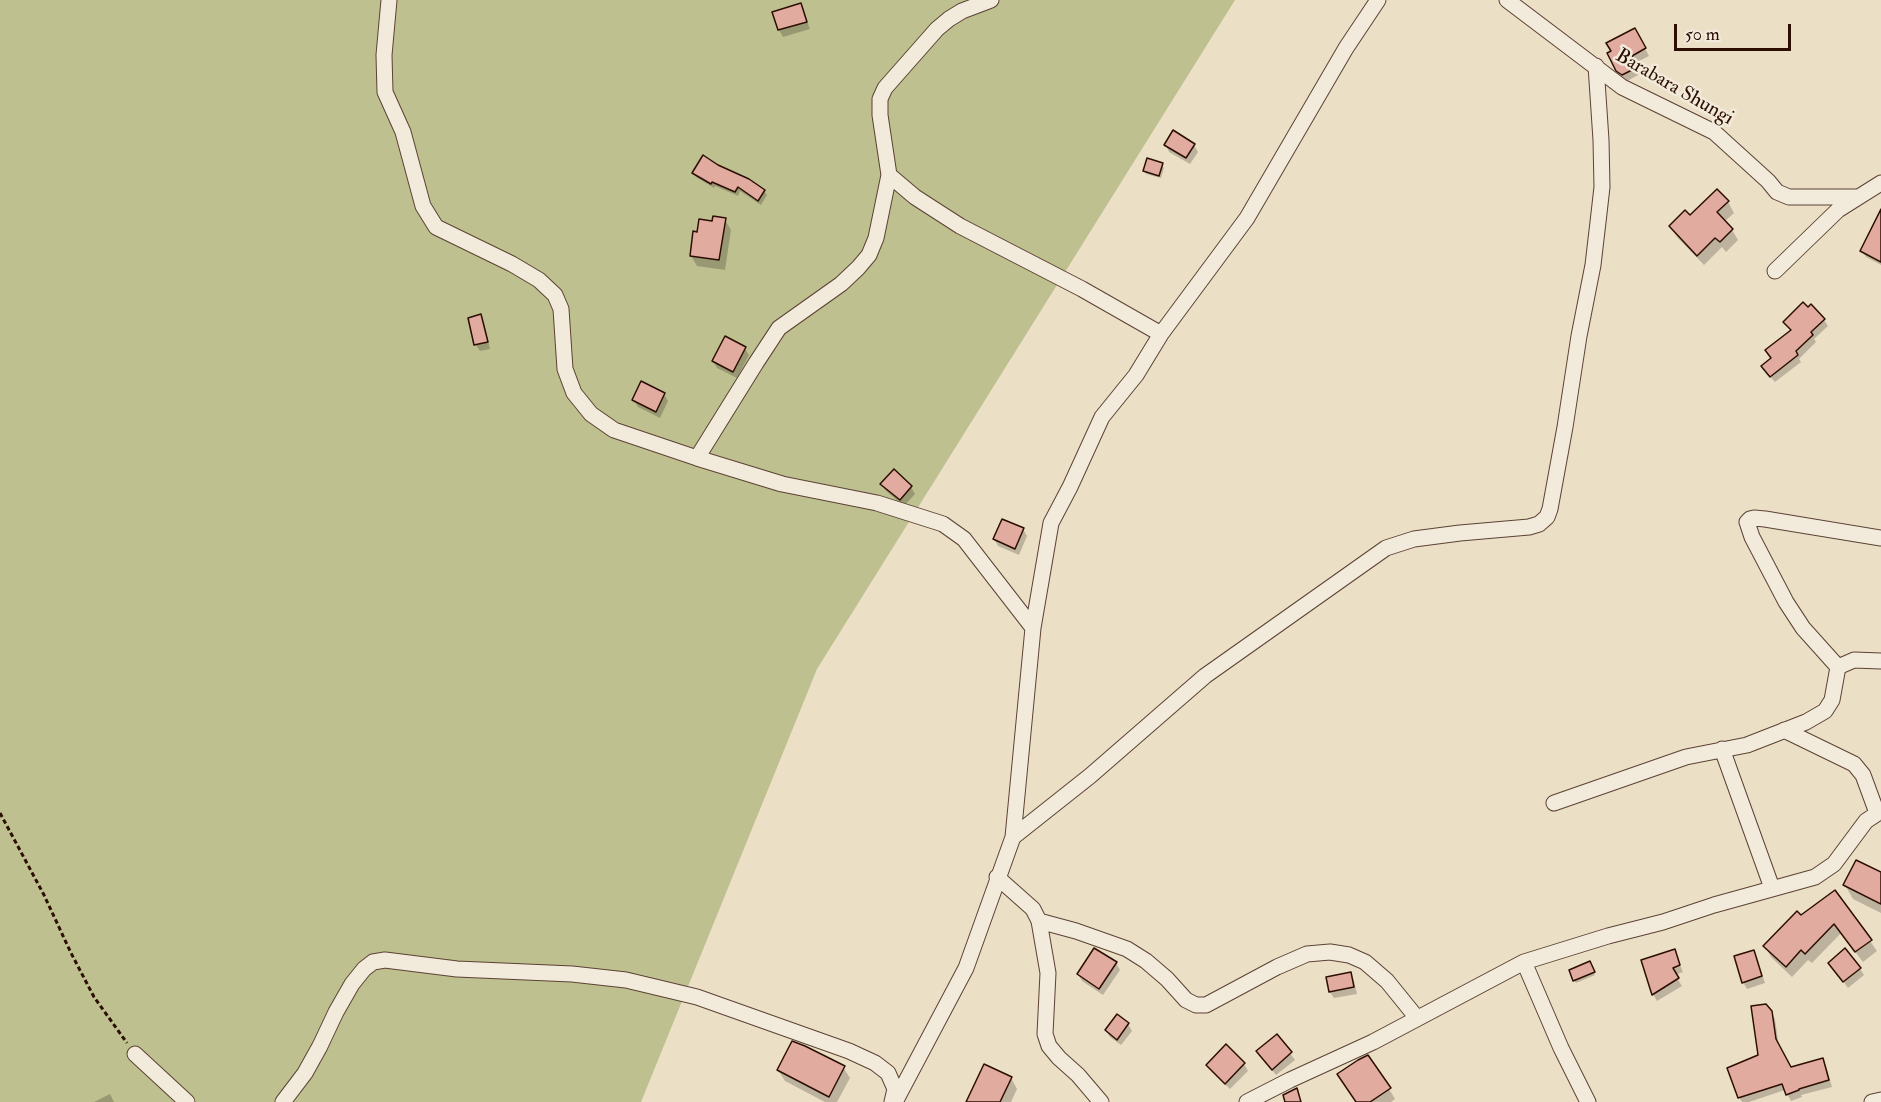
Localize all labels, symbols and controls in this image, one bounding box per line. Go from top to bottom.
scale bar [1677,12,1794,50]
text: 50 m [1685,23,1720,46]
street label: Barabara Shungi [1611,45,1737,131]

